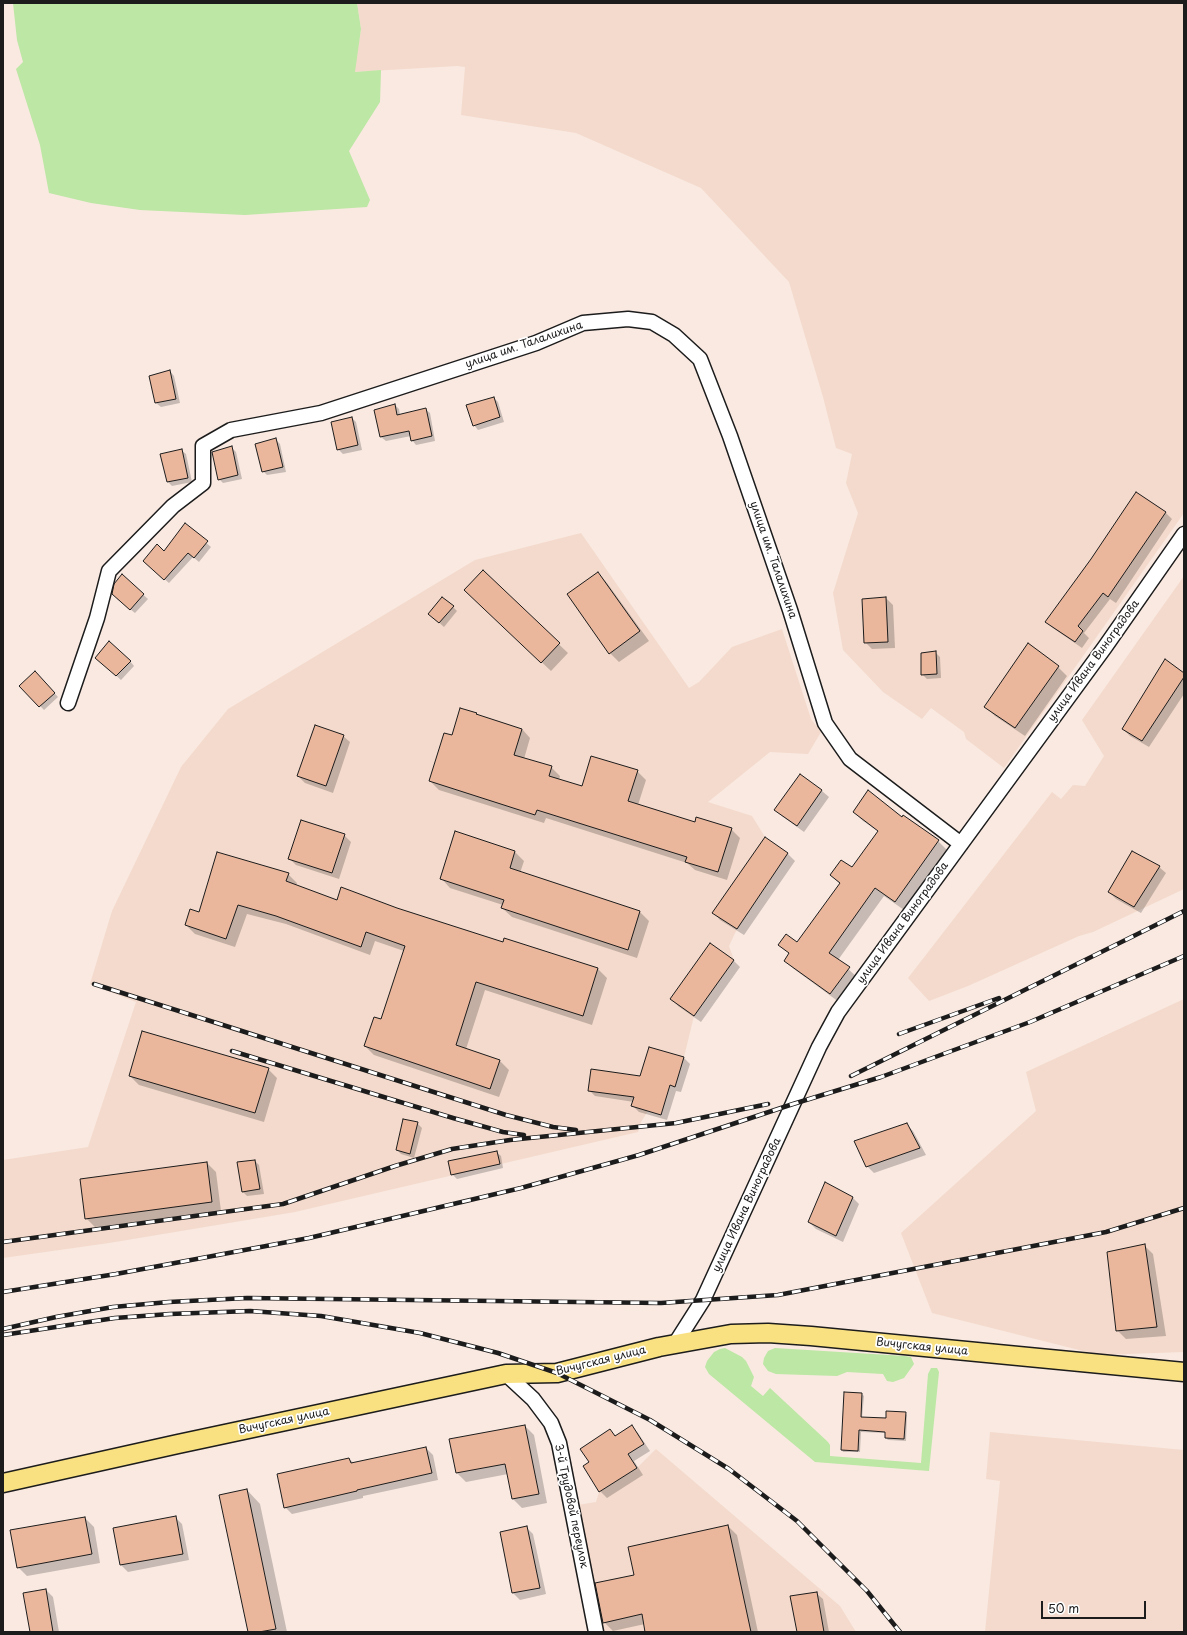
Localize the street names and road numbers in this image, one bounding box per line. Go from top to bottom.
street label: улица им. Талалихина [464,319,584,371]
street label: улица им. Талалихина [747,500,799,620]
street label: улица Ивана Виноградова [1045,598,1143,724]
street label: улица Ивана Виноградова [854,860,952,986]
street label: улица Ивана Виноградова [710,1136,784,1274]
street label: Вичугская улица [875,1336,969,1358]
street label: Вичугская улица [555,1343,647,1379]
street label: Вичугская улица [238,1405,330,1437]
street label: 3-й Трудовой переулок [551,1443,591,1569]

